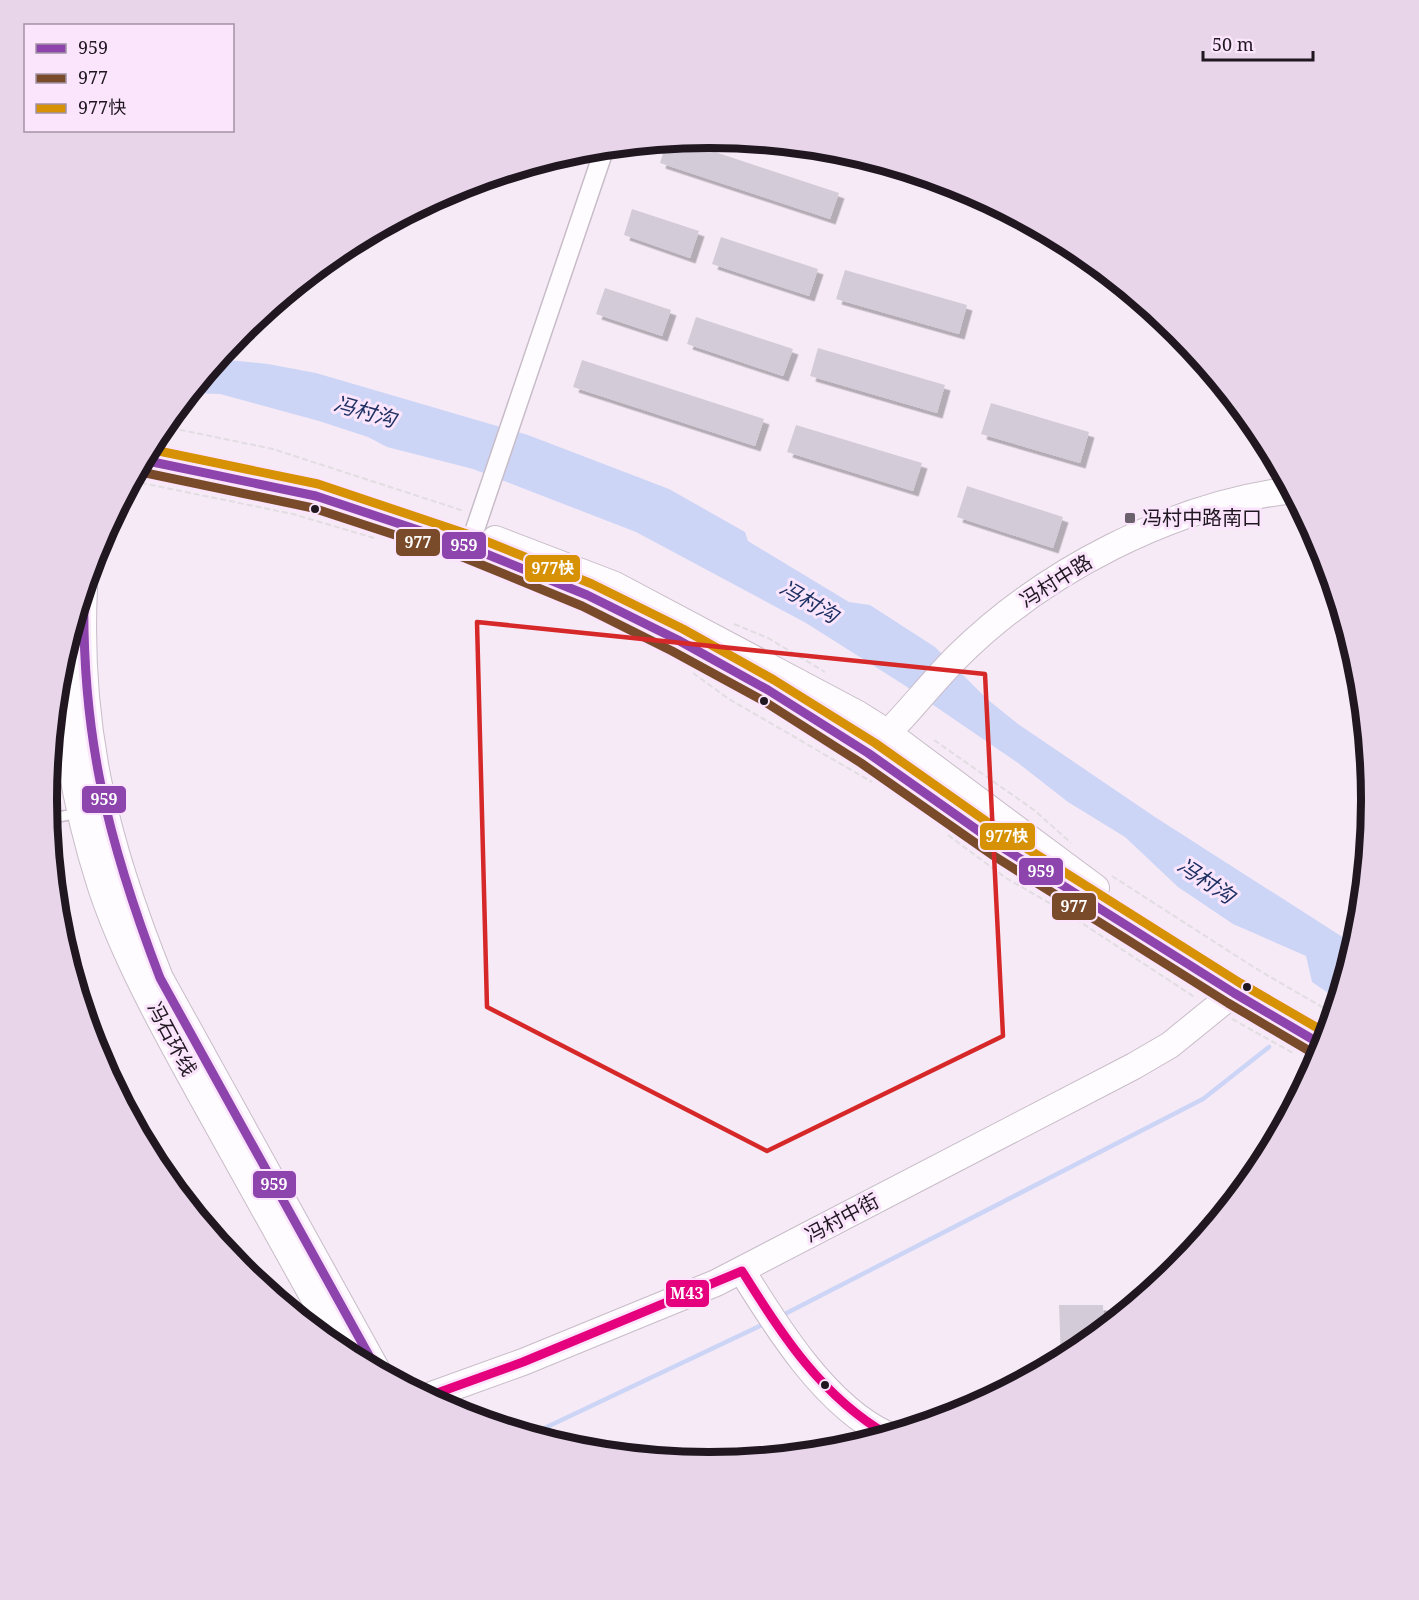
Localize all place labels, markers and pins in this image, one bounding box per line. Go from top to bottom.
unlabelled marker [309,503,321,515]
place label: 冯村中路南口 [1142,504,1262,531]
marker: 冯村中路南口 [1123,511,1137,525]
unlabelled marker [758,695,770,707]
unlabelled marker [1241,981,1253,993]
unlabelled marker [819,1379,831,1391]

